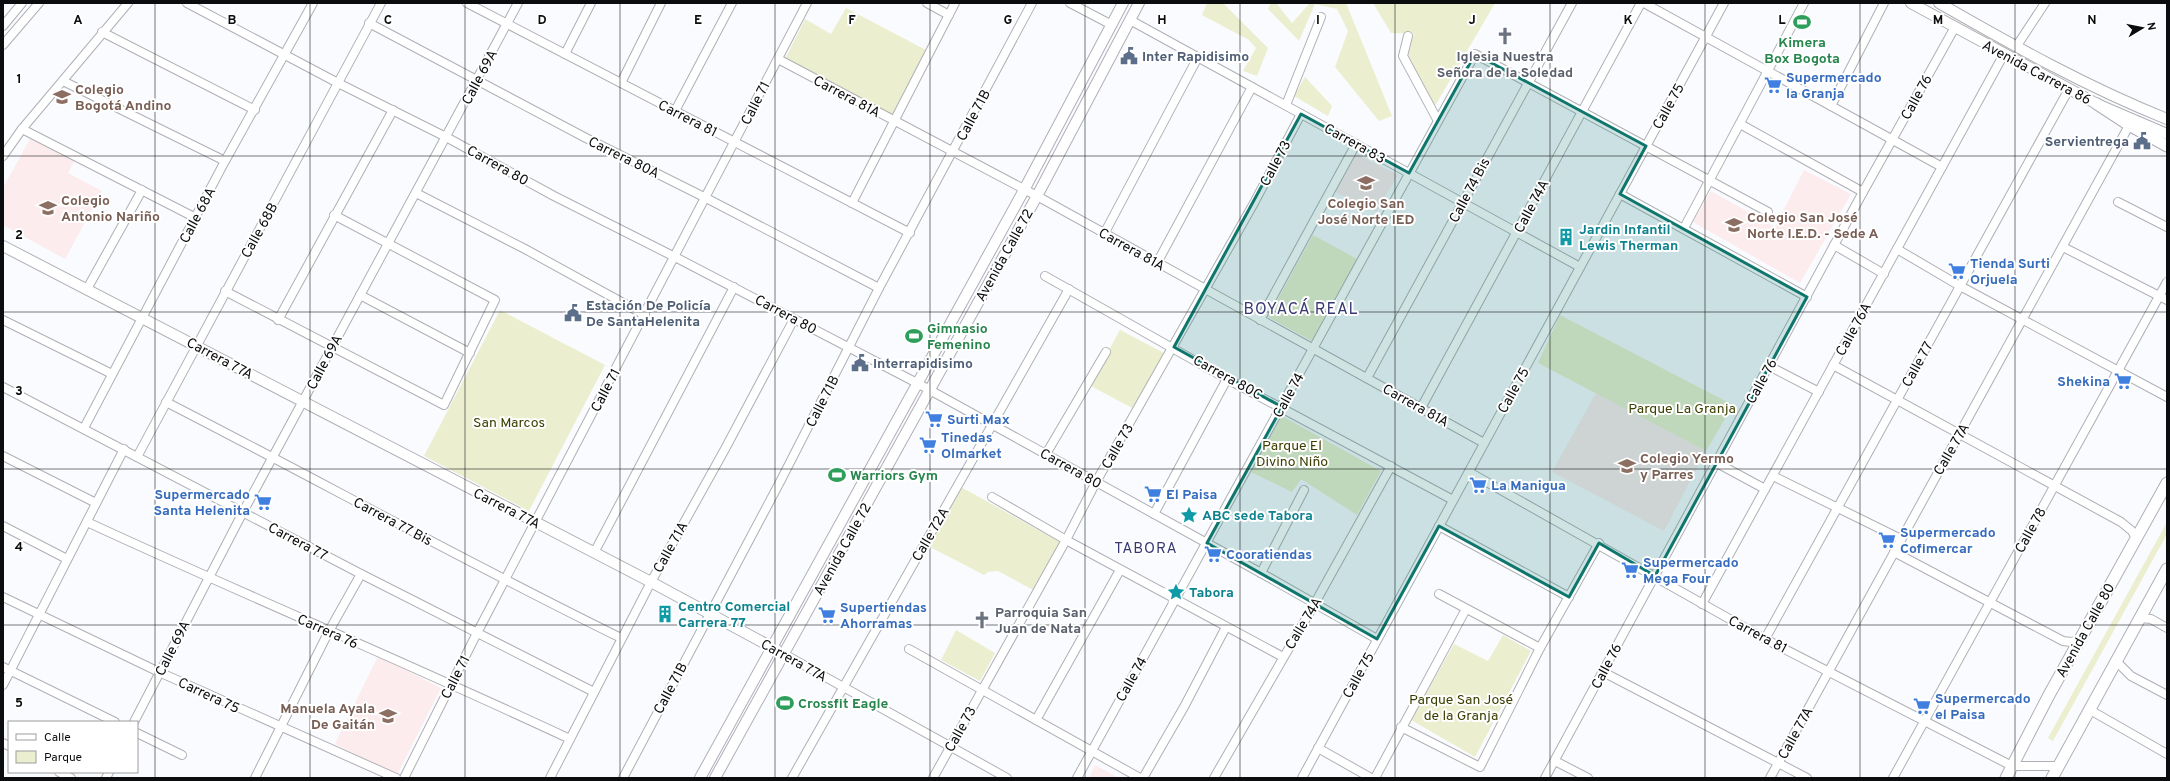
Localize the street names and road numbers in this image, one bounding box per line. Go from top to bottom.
street label: Avenida Carrera 86 [1979,37,2094,109]
street label: Calle 69A [459,47,502,108]
street label: Calle 76 [1898,72,1937,123]
street label: Carrera 81A [810,73,883,122]
street label: Calle 71 [738,79,775,128]
street label: Calle 75 [1650,81,1689,133]
street label: Calle 71B [954,87,995,144]
street label: Carrera 81 [655,97,720,142]
street label: Carrera 83 [1321,121,1388,168]
street label: Carrera 80A [585,134,662,183]
street label: Calle 73 [1257,138,1295,190]
street label: Carrera 80 [463,142,531,190]
street label: Calle 74 Bis [1446,155,1495,226]
street label: Calle 74A [1511,177,1553,236]
street label: Calle 68A [177,185,220,247]
street label: Calle 68B [238,200,282,261]
street label: Avenida Calle 72 [973,206,1038,305]
street label: Carrera 81A [1095,225,1167,276]
street label: Carrera 80 [751,292,819,339]
street label: Calle 76A [1833,300,1876,359]
street label: Calle 69A [304,332,347,393]
street label: Carrera 77A [183,335,256,384]
street label: Calle 77 [1899,339,1938,390]
street label: Carrera 80C [1189,352,1265,404]
street label: Calle 76 [1743,356,1782,407]
street label: Calle 75 [1495,365,1534,417]
street label: Calle 71 [588,366,625,415]
street label: Calle 74 [1270,370,1309,421]
street label: Calle 71B [803,373,844,430]
street label: Carrera 81A [1379,381,1451,432]
street label: Calle 73 [1099,421,1138,472]
street label: Calle 77A [1931,421,1974,479]
street label: Carrera 80 [1036,445,1104,493]
street label: Carrera 77A [470,485,543,533]
street label: Carrera 77 Bis [350,494,435,550]
street label: Avenida Calle 72 [811,500,876,599]
street label: Calle 72A [909,505,953,565]
street label: Calle 78 [2012,505,2051,556]
street label: Calle 71A [650,519,692,576]
street label: Carrera 77 [265,520,330,565]
street label: Avenida Calle 80 [2053,580,2119,681]
street label: Calle 74A [1282,595,1326,653]
street label: Carrera 76 [294,611,361,653]
street label: Carrera 81 [1725,613,1790,658]
street label: Calle 69A [152,618,194,679]
street label: Carrera 77A [757,636,829,686]
street label: Calle 76 [1588,641,1626,692]
street label: Calle 75 [1340,650,1379,702]
street label: Calle 71 [438,653,475,702]
street label: Calle 74 [1113,654,1152,705]
street label: Calle 71B [651,660,692,717]
street label: Carrera 75 [175,675,242,718]
street label: Calle 73 [942,704,981,756]
street label: Calle 77A [1775,705,1818,763]

